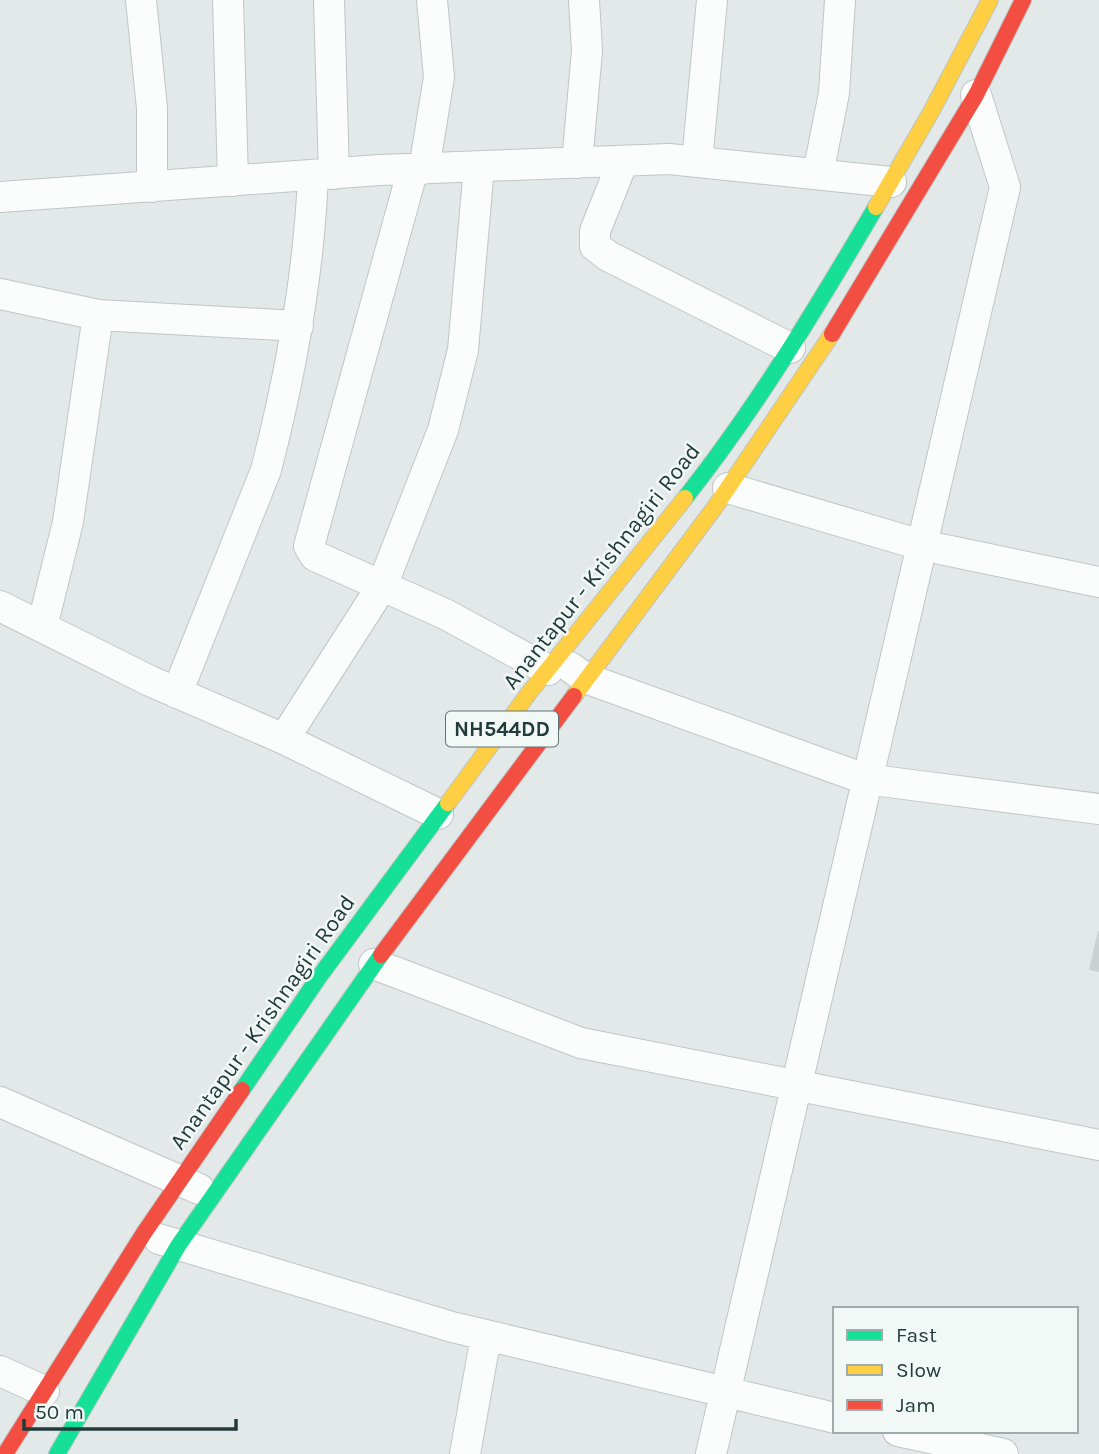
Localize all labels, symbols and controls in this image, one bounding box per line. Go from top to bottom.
street label: Anantapur - Krishnagiri Road [497,438,706,695]
road number: NH544DD [446,712,558,746]
street label: Anantapur - Krishnagiri Road [164,890,361,1155]
legend [833,1307,1078,1433]
text: Fast [896,1323,937,1347]
text: Slow [896,1358,941,1382]
scale bar [24,1388,236,1432]
text: Jam [896,1393,936,1417]
text: 50 m [35,1400,84,1424]

